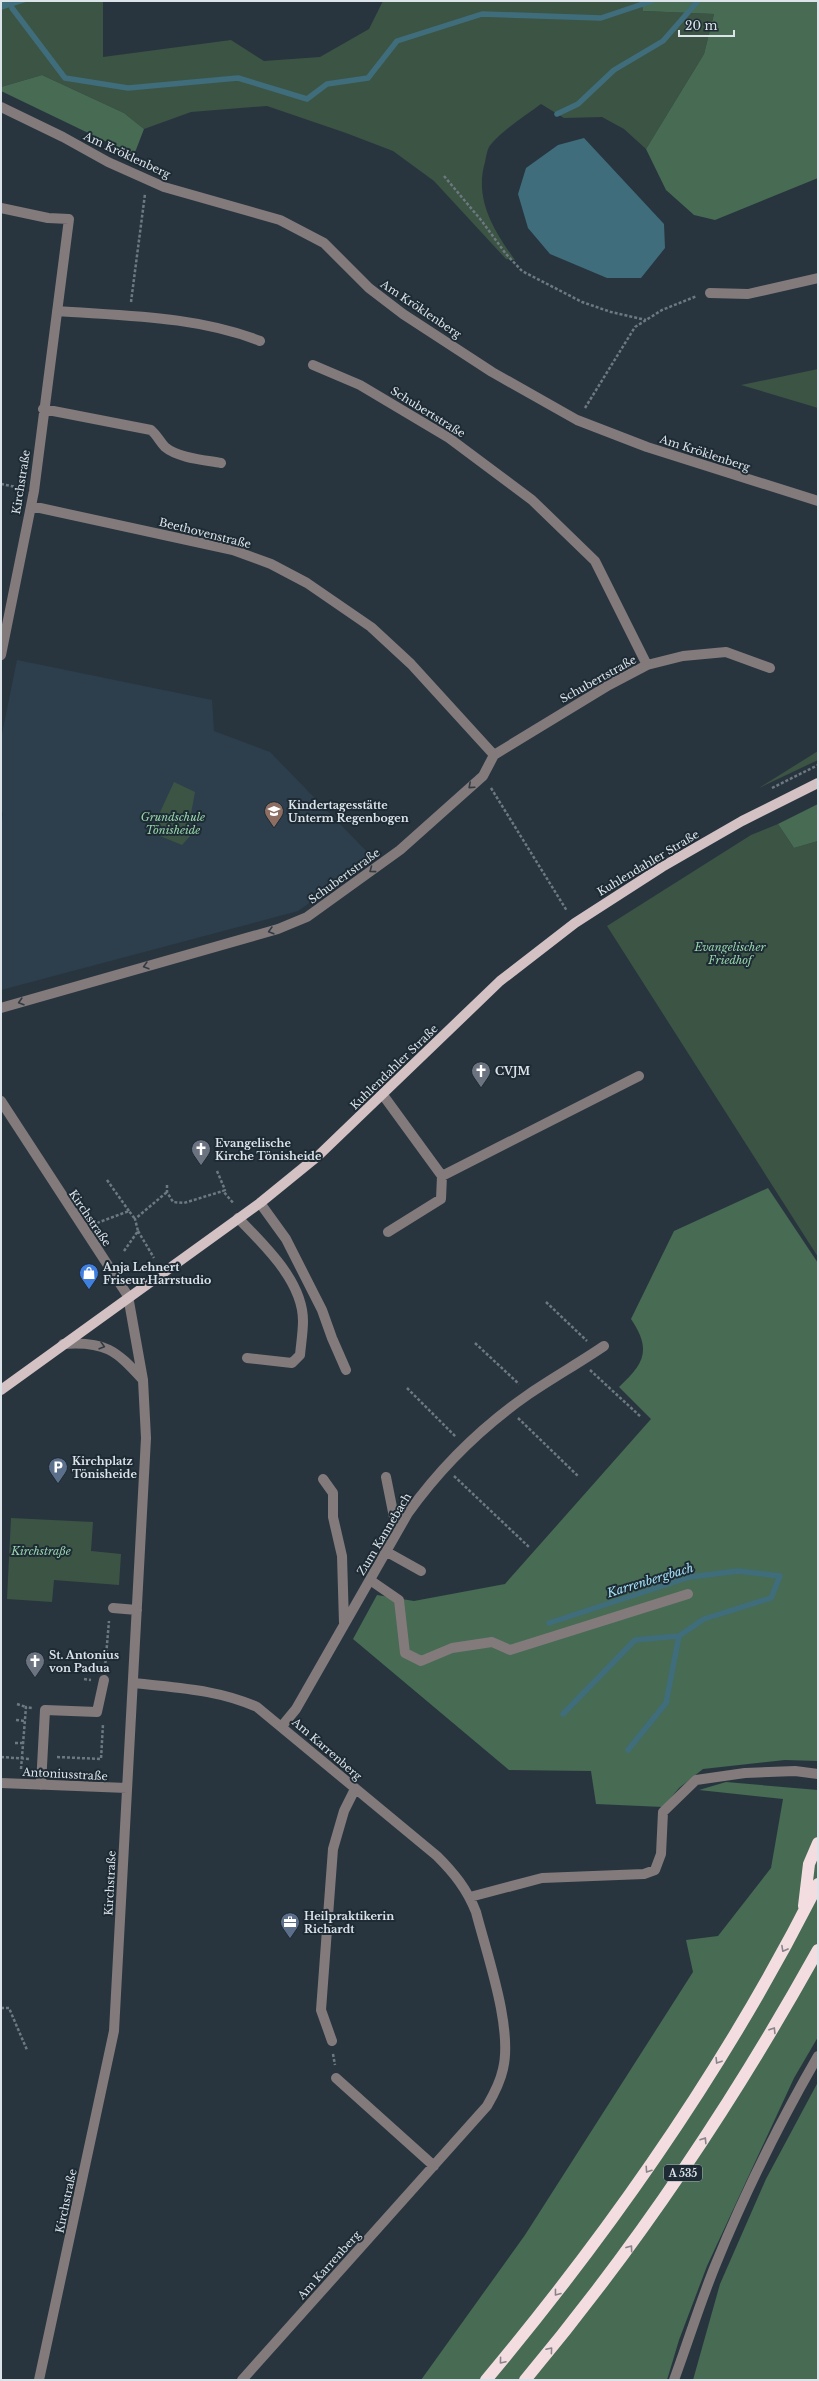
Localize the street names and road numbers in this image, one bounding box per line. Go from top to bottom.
street label: Am Kröklenberg [81,128,173,181]
street label: Am Kröklenberg [377,276,464,341]
street label: Schubertstraße [388,384,468,440]
street label: Am Kröklenberg [657,432,752,474]
street label: Kirchstraße [9,449,33,515]
street label: Beethovenstraße [158,515,252,551]
street label: Schubertstraße [557,652,639,706]
street label: Kuhlendahler Straße [595,827,701,899]
street label: Schubertstraße [305,845,383,907]
street label: Kuhlendahler Straße [347,1022,441,1112]
street label: Kirchstraße [66,1187,114,1249]
street label: Zum Kannebach [354,1490,414,1578]
street label: Am Karrenberg [289,1714,365,1783]
street label: Antoniusstraße [21,1765,108,1783]
street label: Kirchstraße [101,1850,119,1916]
road number: A 535 [664,2165,702,2181]
street label: Kirchstraße [52,2168,80,2234]
street label: Am Karrenberg [294,2227,364,2303]

